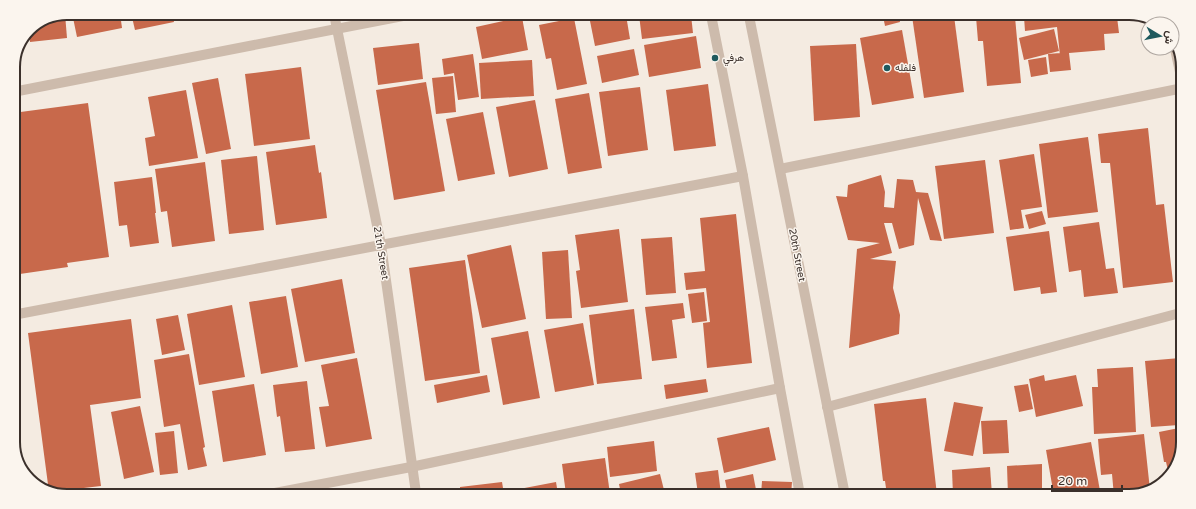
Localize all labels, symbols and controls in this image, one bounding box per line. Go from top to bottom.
north arrow [1140,16,1180,56]
text: ش [1162,30,1177,45]
place label: هرفي [723,52,744,66]
marker: هرفي [710,53,720,63]
place label: فلفله [895,62,917,74]
marker: فلفله [882,63,892,73]
street label: 21th Street [371,226,391,281]
street label: 20th Street [786,228,808,283]
scale bar [1052,467,1122,493]
text: 20 m [1058,474,1087,488]

